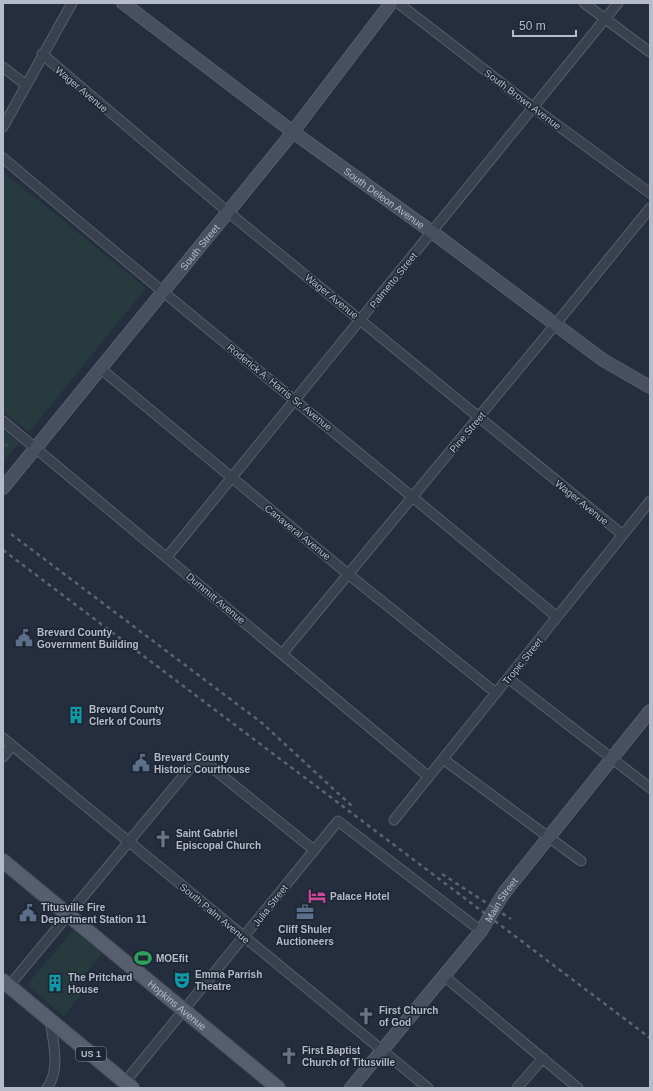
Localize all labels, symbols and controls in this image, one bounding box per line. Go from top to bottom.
scale bar [513,12,576,38]
text: 50 m [519,19,546,33]
street label: Wager Avenue [53,64,110,115]
street label: South Brown Avenue [482,67,564,132]
street label: South Deleon Avenue [342,165,427,231]
street label: South Street [178,222,222,272]
street label: Palmetto Street [367,250,419,311]
street label: Wager Avenue [303,272,361,321]
street label: Roderick A. Harris Sr. Avenue [225,342,335,433]
street label: Pine Street [447,410,488,455]
street label: Wager Avenue [553,478,611,527]
street label: Canaveral Avenue [263,502,333,563]
street label: Dummitt Avenue [184,571,248,626]
place label: Brevard County Government Building [37,627,139,650]
public building icon: Brevard County Government Building [14,628,34,648]
street label: Tropic Street [500,636,545,687]
place label: Brevard County Clerk of Courts [89,704,164,727]
building icon: Brevard County Clerk of Courts [66,705,86,725]
place label: Brevard County Historic Courthouse [154,752,251,775]
public building icon: Brevard County Historic Courthouse [131,753,151,773]
place label: Saint Gabriel Episcopal Church [176,828,261,851]
church icon: Saint Gabriel Episcopal Church [153,829,173,849]
street label: Main Street [483,875,520,924]
street label: South Palm Avenue [178,881,252,946]
street label: Julia Street [251,882,290,928]
hotel icon: Palace Hotel [307,886,327,906]
place label: Palace Hotel [330,891,390,902]
place label: Titusville Fire Department Station 11 [41,902,147,925]
office icon: Cliff Shuler Auctioneers [295,902,315,922]
public building icon: Titusville Fire Department Station 11 [18,903,38,923]
place label: Cliff Shuler Auctioneers [276,924,334,947]
sports icon: MOEfit [133,948,153,968]
place label: MOEfit [156,953,189,964]
place label: Emma Parrish Theatre [195,969,262,992]
theatre icon: Emma Parrish Theatre [172,970,192,990]
place label: The Pritchard House [68,972,132,995]
building icon: The Pritchard House [45,973,65,993]
street label: Hopkins Avenue [146,978,209,1033]
place label: First Church of God [379,1005,438,1028]
church icon: First Church of God [356,1006,376,1026]
place label: First Baptist Church of Titusville [302,1045,396,1068]
church icon: First Baptist Church of Titusville [279,1046,299,1066]
road number: US 1 [76,1047,106,1061]

